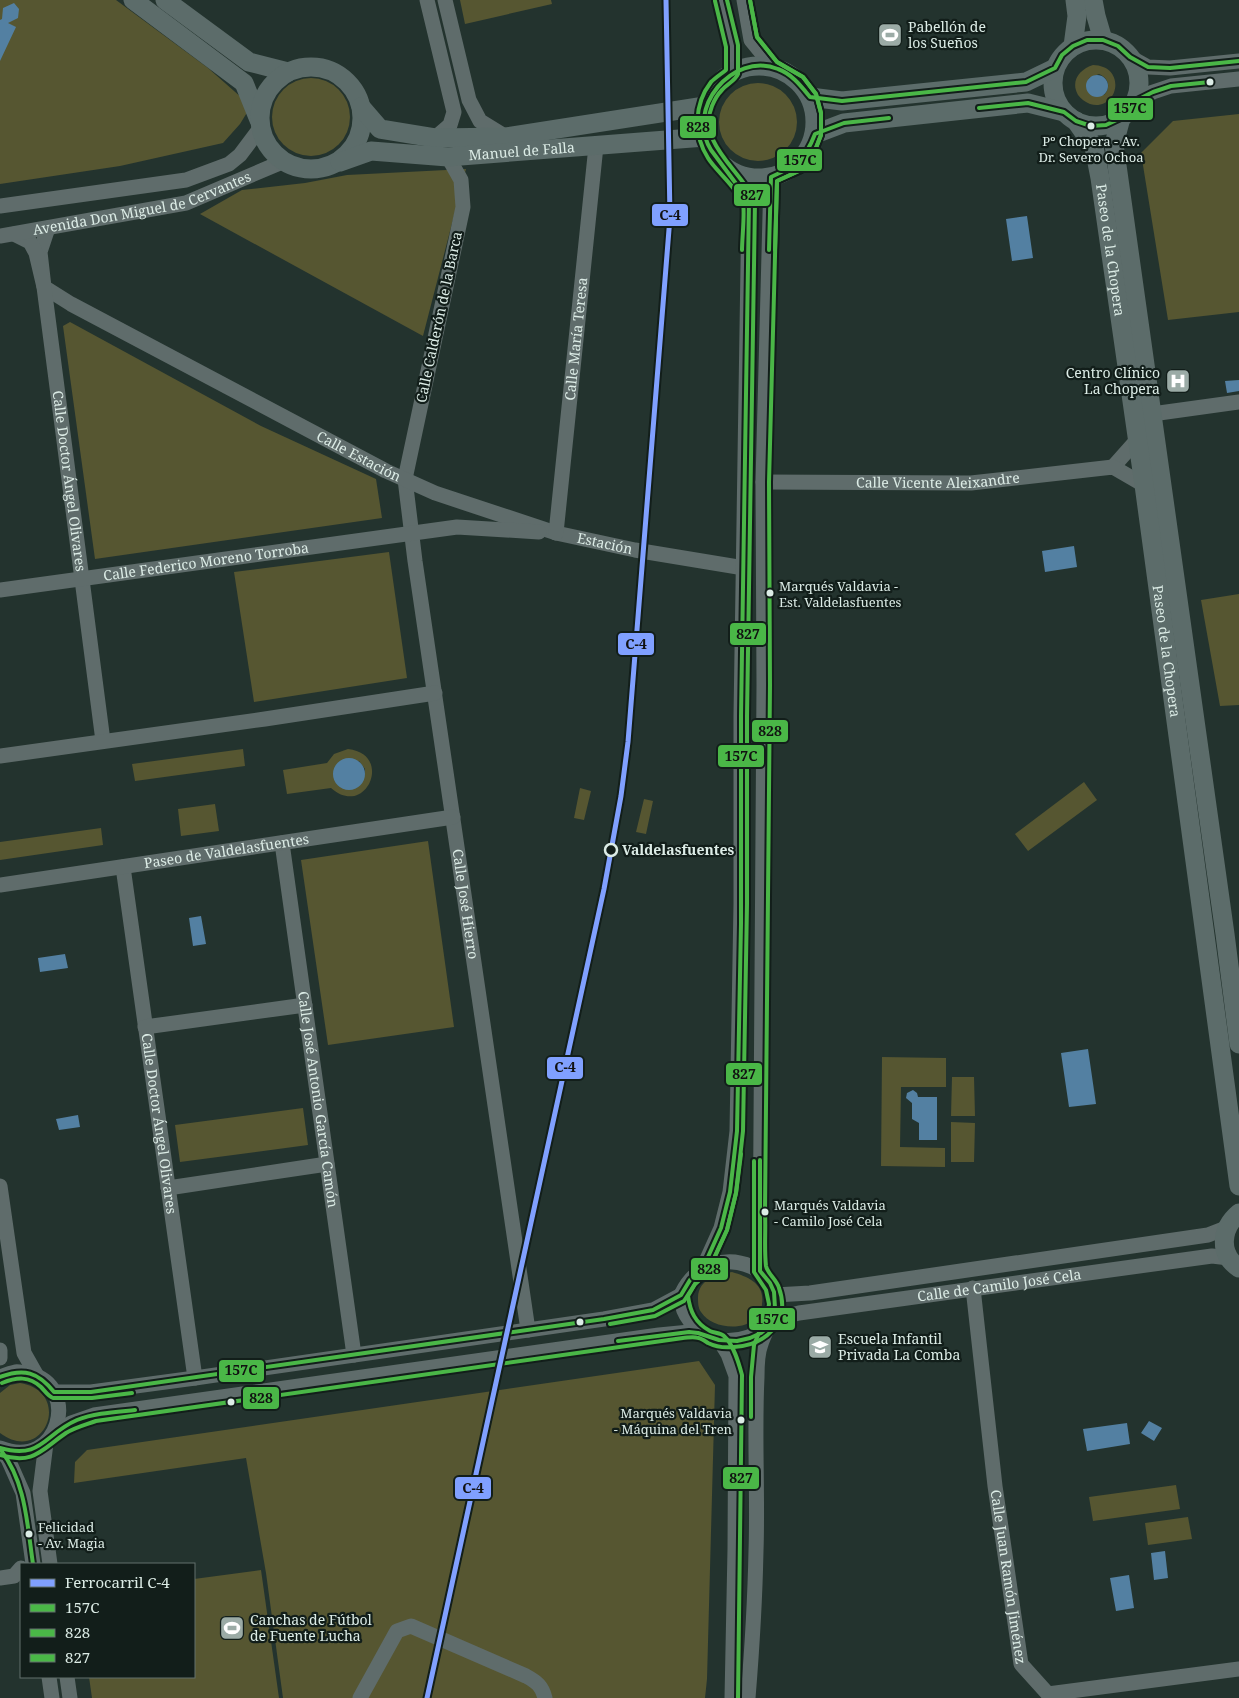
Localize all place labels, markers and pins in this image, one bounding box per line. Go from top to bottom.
place label: Pabellón de los Sueños [908,17,986,52]
sports icon: Pabellón de los Sueños [877,22,903,48]
unlabelled marker [1205,77,1215,87]
marker: Pº Chopera - Av. Dr. Severo Ochoa [1086,121,1096,131]
place label: Pº Chopera - Av. Dr. Severo Ochoa [1038,132,1144,166]
place label: Centro Clínico La Chopera [1066,363,1160,398]
hospital icon: Centro Clínico La Chopera [1165,368,1191,394]
place label: Marqués Valdavia - Est. Valdelasfuentes [779,577,902,611]
marker: Marqués Valdavia - Est. Valdelasfuentes [765,588,775,598]
place label: Valdelasfuentes [622,840,734,859]
marker: Valdelasfuentes [604,843,618,857]
place label: Marqués Valdavia - Camilo José Cela [774,1196,886,1230]
marker: Marqués Valdavia - Camilo José Cela [760,1207,770,1217]
unlabelled marker [575,1317,585,1327]
place label: Escuela Infantil Privada La Comba [838,1329,960,1364]
school or university icon: Escuela Infantil Privada La Comba [807,1334,833,1360]
unlabelled marker [226,1397,236,1407]
place label: Marqués Valdavia - Máquina del Tren [614,1404,733,1438]
marker: Marqués Valdavia - Máquina del Tren [736,1415,746,1425]
place label: Felicidad - Av. Magia [38,1518,105,1552]
marker: Felicidad - Av. Magia [24,1529,34,1539]
place label: Canchas de Fútbol de Fuente Lucha [250,1610,373,1645]
sports icon: Canchas de Fútbol de Fuente Lucha [219,1615,245,1641]

